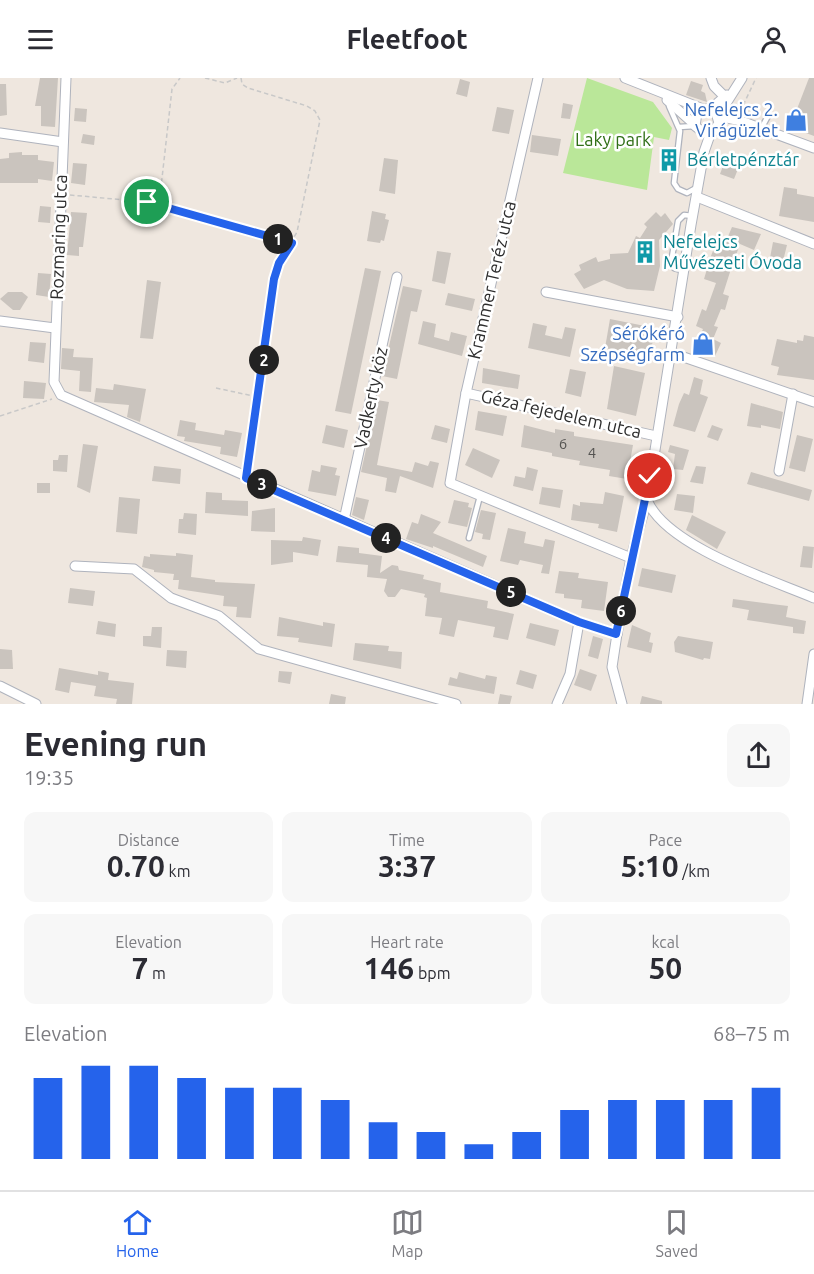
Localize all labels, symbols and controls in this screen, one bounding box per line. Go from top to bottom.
icon: menu [24,23,57,56]
icon: person [757,23,790,56]
text: Fleetfoot [346,24,468,54]
place label: Nefelejcs 2. Virágüzlet [685,99,778,140]
shop icon: Nefelejcs 2. Virágüzlet [783,107,809,133]
park label: Laky park [575,129,651,149]
building icon: Bérletpénztár [656,147,682,173]
place label: Bérletpénztár [687,149,799,169]
street label: Rozmaring utca [46,174,70,300]
pin [121,176,172,227]
icon: arrive [130,185,163,218]
street label: Krammer Teréz utca [463,199,519,361]
pin: 1 [263,224,293,254]
text: 1 [273,230,283,248]
place label: Nefelejcs Művészeti Óvoda [663,231,802,272]
building icon: Nefelejcs Művészeti Óvoda [632,239,658,265]
place label: Sérókéró Szépségfarm [580,323,685,364]
shop icon: Sérókéró Szépségfarm [690,331,716,357]
pin: 2 [249,345,279,375]
street label: Vadkerty köz [349,345,391,451]
text: 2 [259,351,269,369]
street label: Géza fejedelem utca [479,385,643,441]
house number: 6 [559,435,567,452]
house number: 4 [588,444,596,461]
pin [624,450,675,501]
icon: check [633,459,666,492]
pin: 3 [247,469,277,499]
text: 3 [257,475,267,493]
pin: 4 [371,523,401,553]
text: 4 [381,529,391,547]
pin: 5 [496,577,526,607]
text: 5 [506,583,516,601]
pin: 6 [606,596,636,626]
text: 6 [616,602,626,620]
button: share [727,724,790,787]
text: Evening run [24,725,207,762]
text: 19:35 [24,766,74,789]
text: Distance [118,831,180,849]
text: Time [389,831,425,849]
text: Pace [648,831,682,849]
text: 0.70 [107,849,165,883]
text: 3:37 [378,849,436,883]
text: 5:10 [621,849,679,883]
text: km [165,862,191,880]
text: /km [679,862,710,880]
text: Elevation [115,933,182,951]
text: Heart rate [370,933,444,951]
text: kcal [652,933,679,951]
text: 7 [131,951,148,985]
text: 146 [364,951,414,985]
text: 50 [648,951,682,985]
text: m [148,964,166,982]
text: bpm [414,964,450,982]
text: Elevation [24,1022,107,1045]
text: 68–75 m [713,1022,790,1045]
tab: Home [116,1206,159,1260]
tab: Map [391,1206,424,1260]
tab: Saved [656,1206,698,1260]

